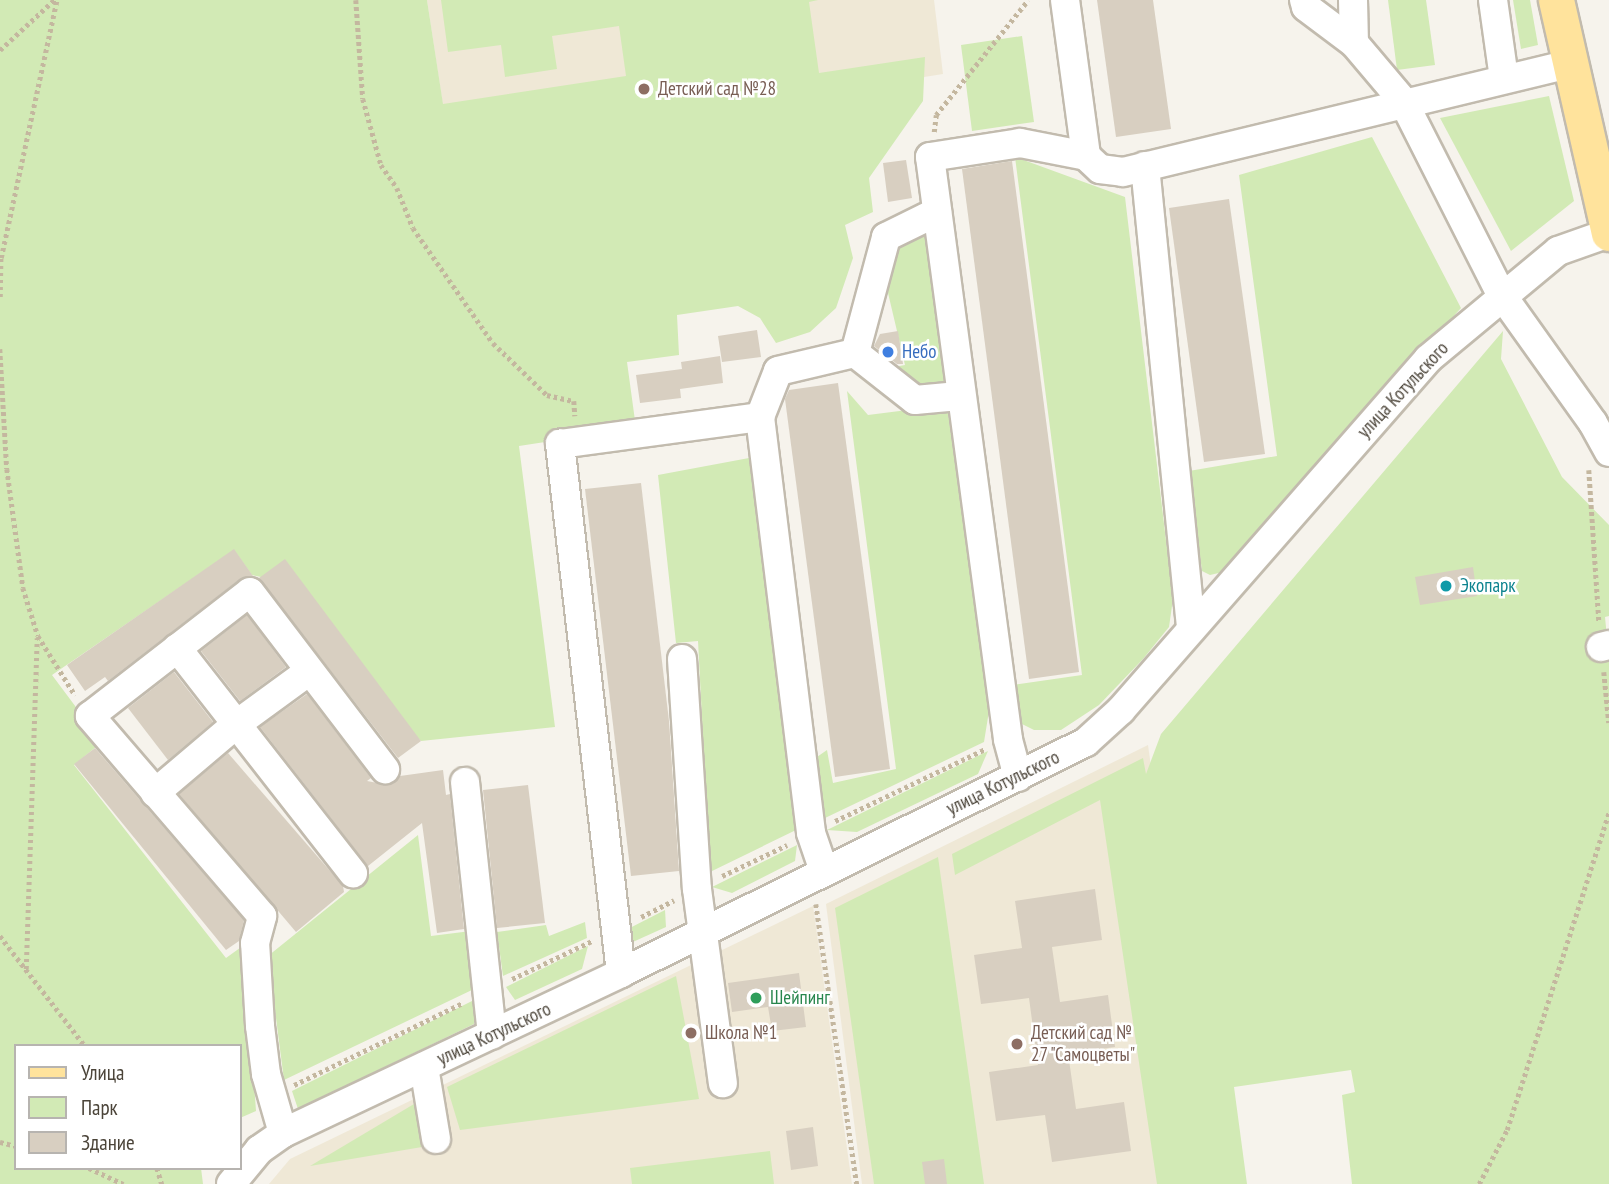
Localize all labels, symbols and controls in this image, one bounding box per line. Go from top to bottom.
place label: Детский сад №28 [658,78,776,100]
marker: Детский сад №28 [636,81,652,97]
street label: улица Котульского [1353,337,1453,443]
place label: Небо [902,341,936,363]
marker: Небо [880,344,896,360]
place label: Экопарк [1460,575,1516,597]
marker: Экопарк [1438,578,1454,594]
street label: улица Котульского [943,746,1063,820]
place label: Шейпинг [770,987,830,1009]
marker: Шейпинг [748,990,764,1006]
street label: улица Котульского [433,998,555,1070]
place label: Школа №1 [705,1022,777,1044]
place label: Детский сад № 27 "Самоцветы" [1031,1022,1137,1066]
marker: Школа №1 [683,1025,699,1041]
marker: Детский сад № 27 "Самоцветы" [1009,1036,1025,1052]
legend [14,1044,242,1170]
text: Улица [81,1059,124,1086]
text: Парк [81,1094,118,1121]
text: Здание [81,1129,135,1156]

